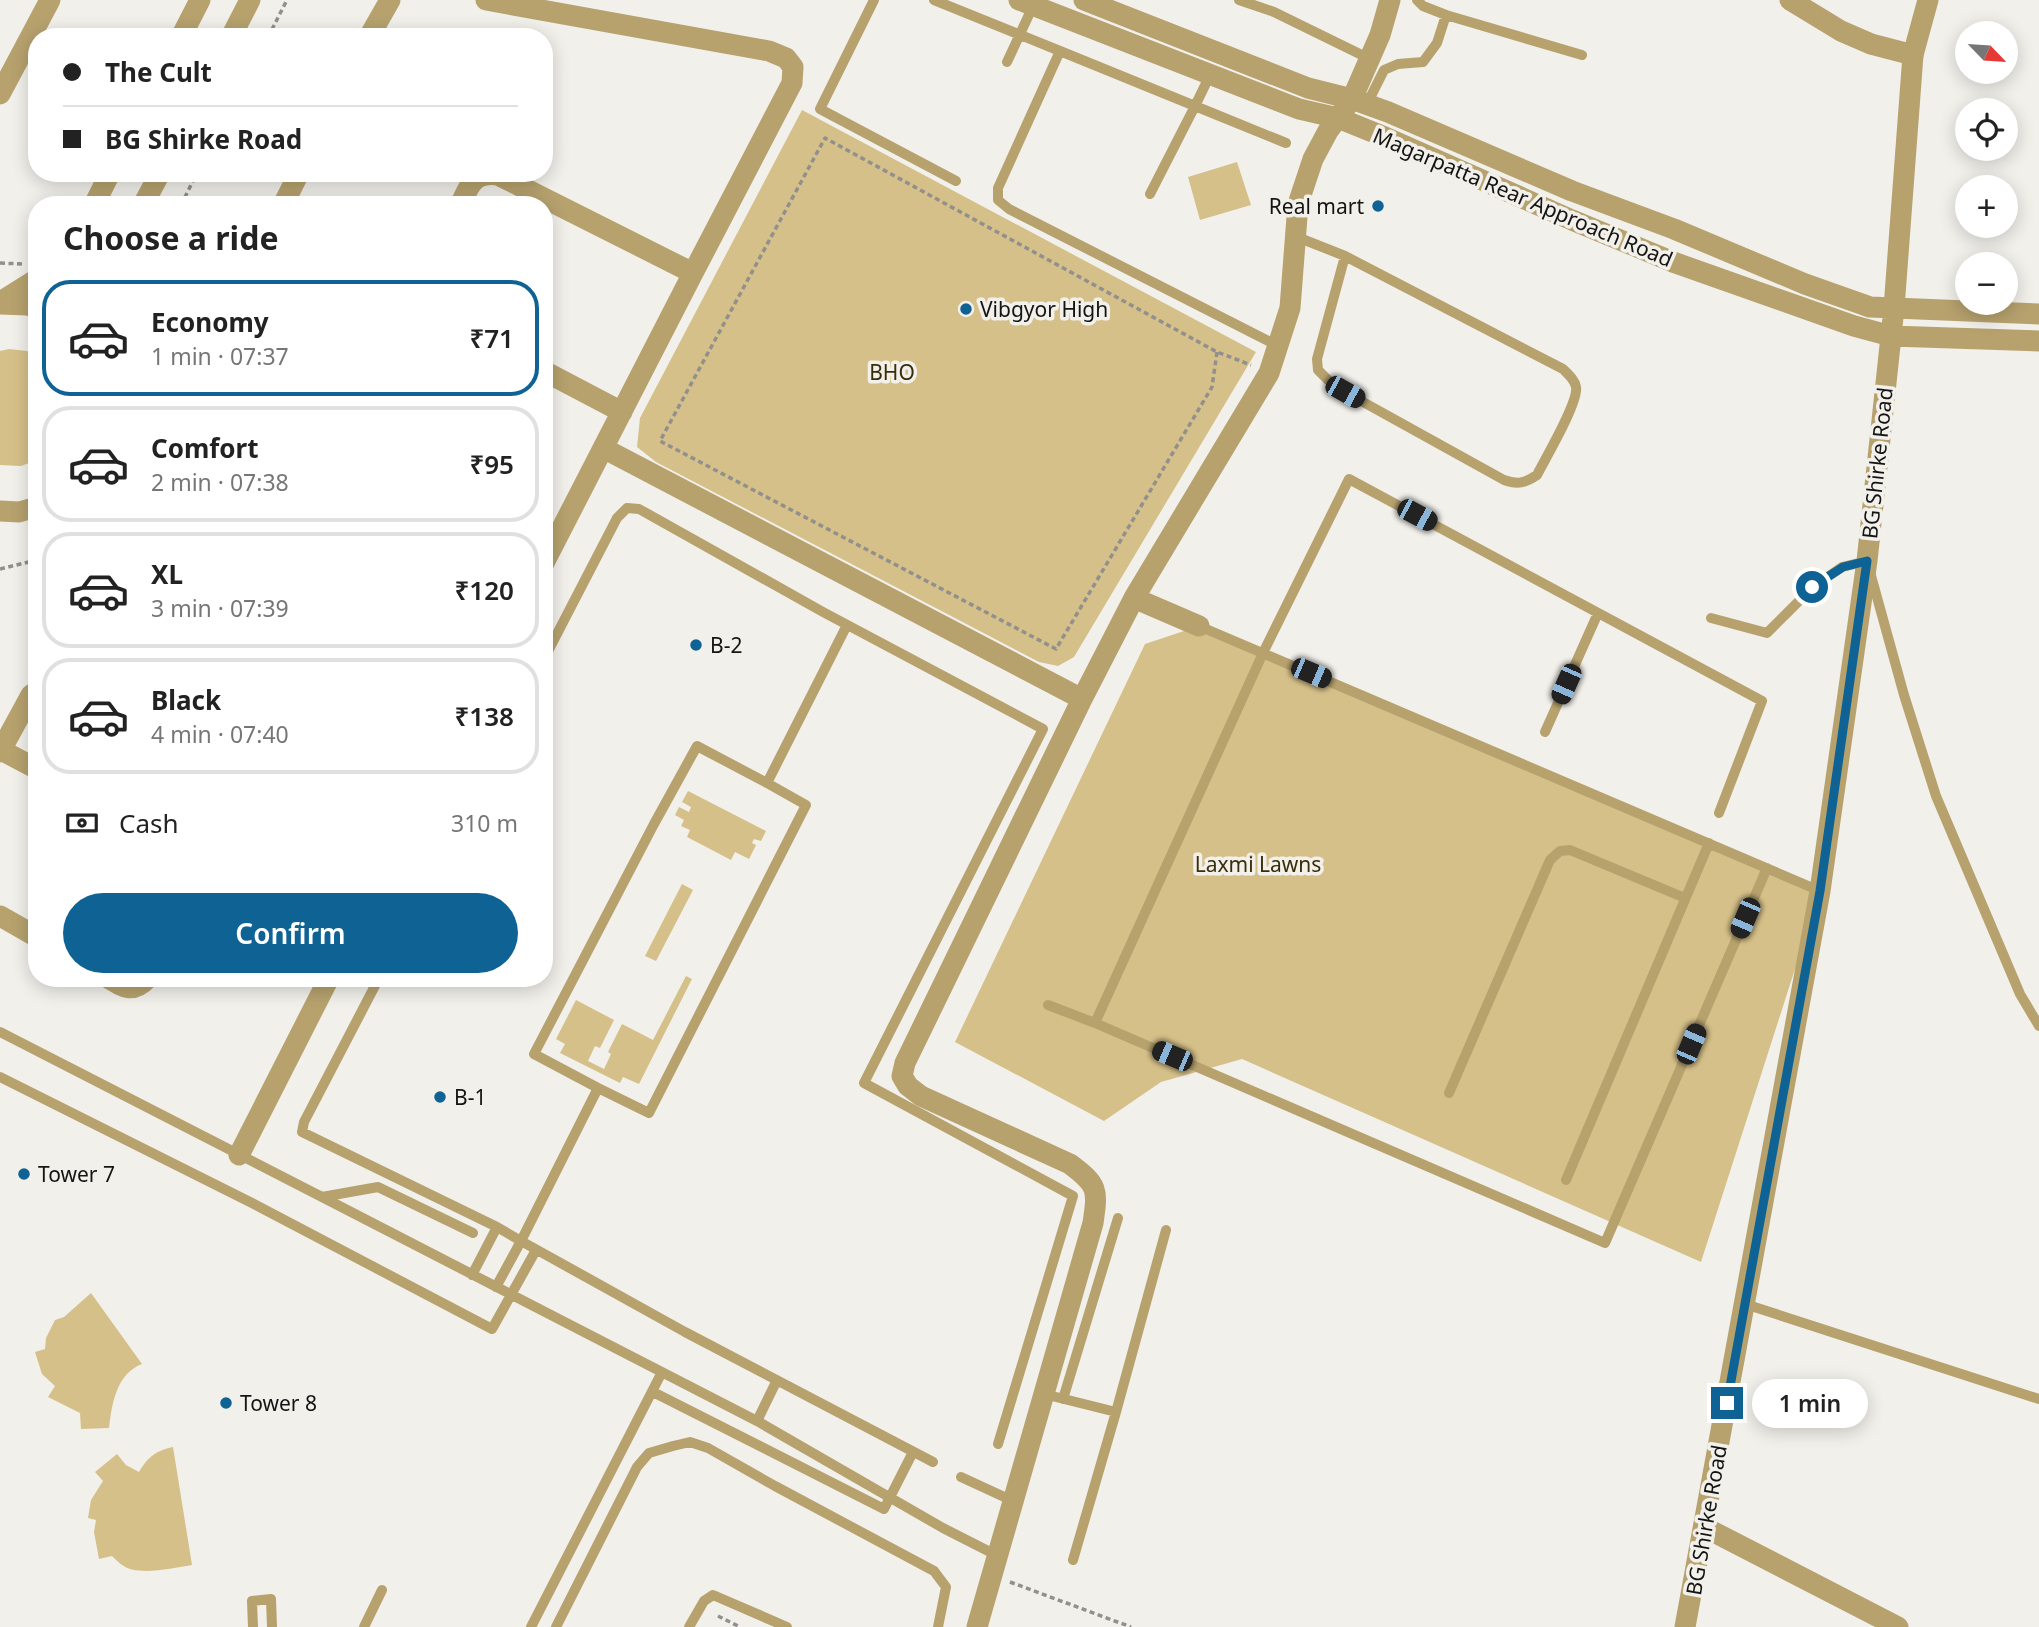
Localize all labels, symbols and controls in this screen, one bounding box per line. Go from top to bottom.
north arrow [1955,21,2018,84]
map controls [1955,21,2018,315]
text: The Cult [105,54,212,90]
button: locate [1955,98,2018,161]
text: BG Shirke Road [105,121,302,157]
street label: Magarpatta Rear Approach Road [1369,121,1677,273]
button: + [1955,175,2018,238]
place label: Real mart [1269,192,1364,220]
marker: Real mart [1370,198,1386,214]
text: Choose a ride [63,216,279,259]
button: − [1955,252,2018,315]
place label: Vibgyor High [980,295,1108,323]
marker: Vibgyor High [958,301,974,317]
text: Economy [151,304,269,340]
icon: car [67,307,130,370]
text: ₹71 [469,320,514,356]
text: 1 min · 07:37 [151,340,289,372]
park label: BHO [869,358,915,386]
car [1322,373,1369,411]
street label: BG Shirke Road [1855,386,1899,540]
text: Comfort [151,430,259,466]
icon: car [67,433,130,496]
text: ₹95 [469,446,514,482]
text: 2 min · 07:38 [151,466,289,498]
car [1394,496,1441,534]
text: XL [151,556,183,592]
icon: car [67,559,130,622]
route start [1796,571,1828,603]
text: ₹120 [455,572,514,608]
text: 3 min · 07:39 [151,592,289,624]
place label: B-2 [710,631,742,659]
marker: B-2 [688,637,704,653]
car [1288,655,1335,691]
car [1548,661,1585,707]
text: Black [151,682,221,718]
icon: car [67,685,130,748]
text: ₹138 [455,698,514,734]
text: 4 min · 07:40 [151,718,289,750]
icon: cash [63,804,101,842]
text: Cash [119,805,179,841]
text: 310 m [451,807,518,839]
park label: Laxmi Lawns [1195,850,1321,878]
button: Confirm [63,893,518,973]
car [1728,895,1763,941]
car [1674,1021,1709,1067]
car [1149,1038,1196,1074]
place label: B-1 [454,1083,486,1111]
marker: B-1 [432,1089,448,1105]
place label: Tower 7 [38,1160,115,1188]
marker: Tower 7 [16,1166,32,1182]
callout: 1 min [1752,1378,1867,1428]
route end [1711,1387,1743,1419]
text: 1 min [1779,1387,1841,1419]
place label: Tower 8 [240,1389,317,1417]
marker: Tower 8 [218,1395,234,1411]
street label: BG Shirke Road [1679,1443,1733,1597]

